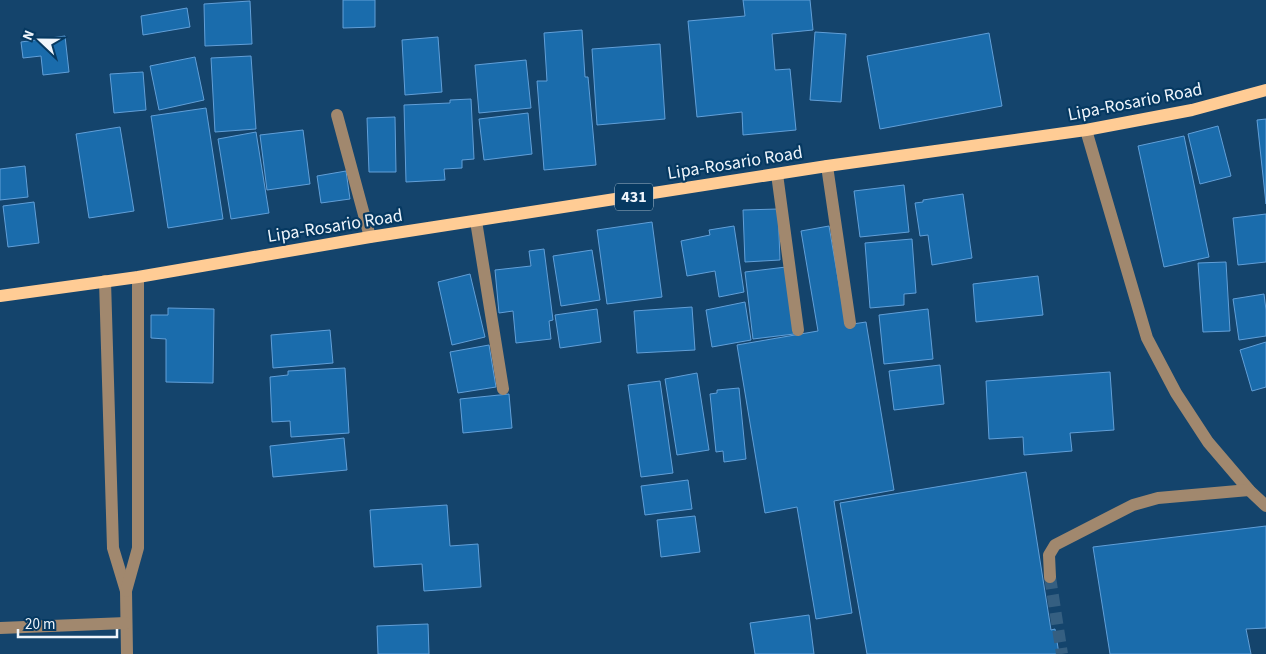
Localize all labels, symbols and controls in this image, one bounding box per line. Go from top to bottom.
north arrow [15,15,65,65]
text: N [18,27,40,44]
street label: Lipa-Rosario Road [1066,77,1204,127]
street label: Lipa-Rosario Road [666,140,804,186]
road number: 431 [615,183,653,210]
street label: Lipa-Rosario Road [266,203,404,249]
scale bar [18,606,116,638]
text: 20 m [25,614,55,635]

